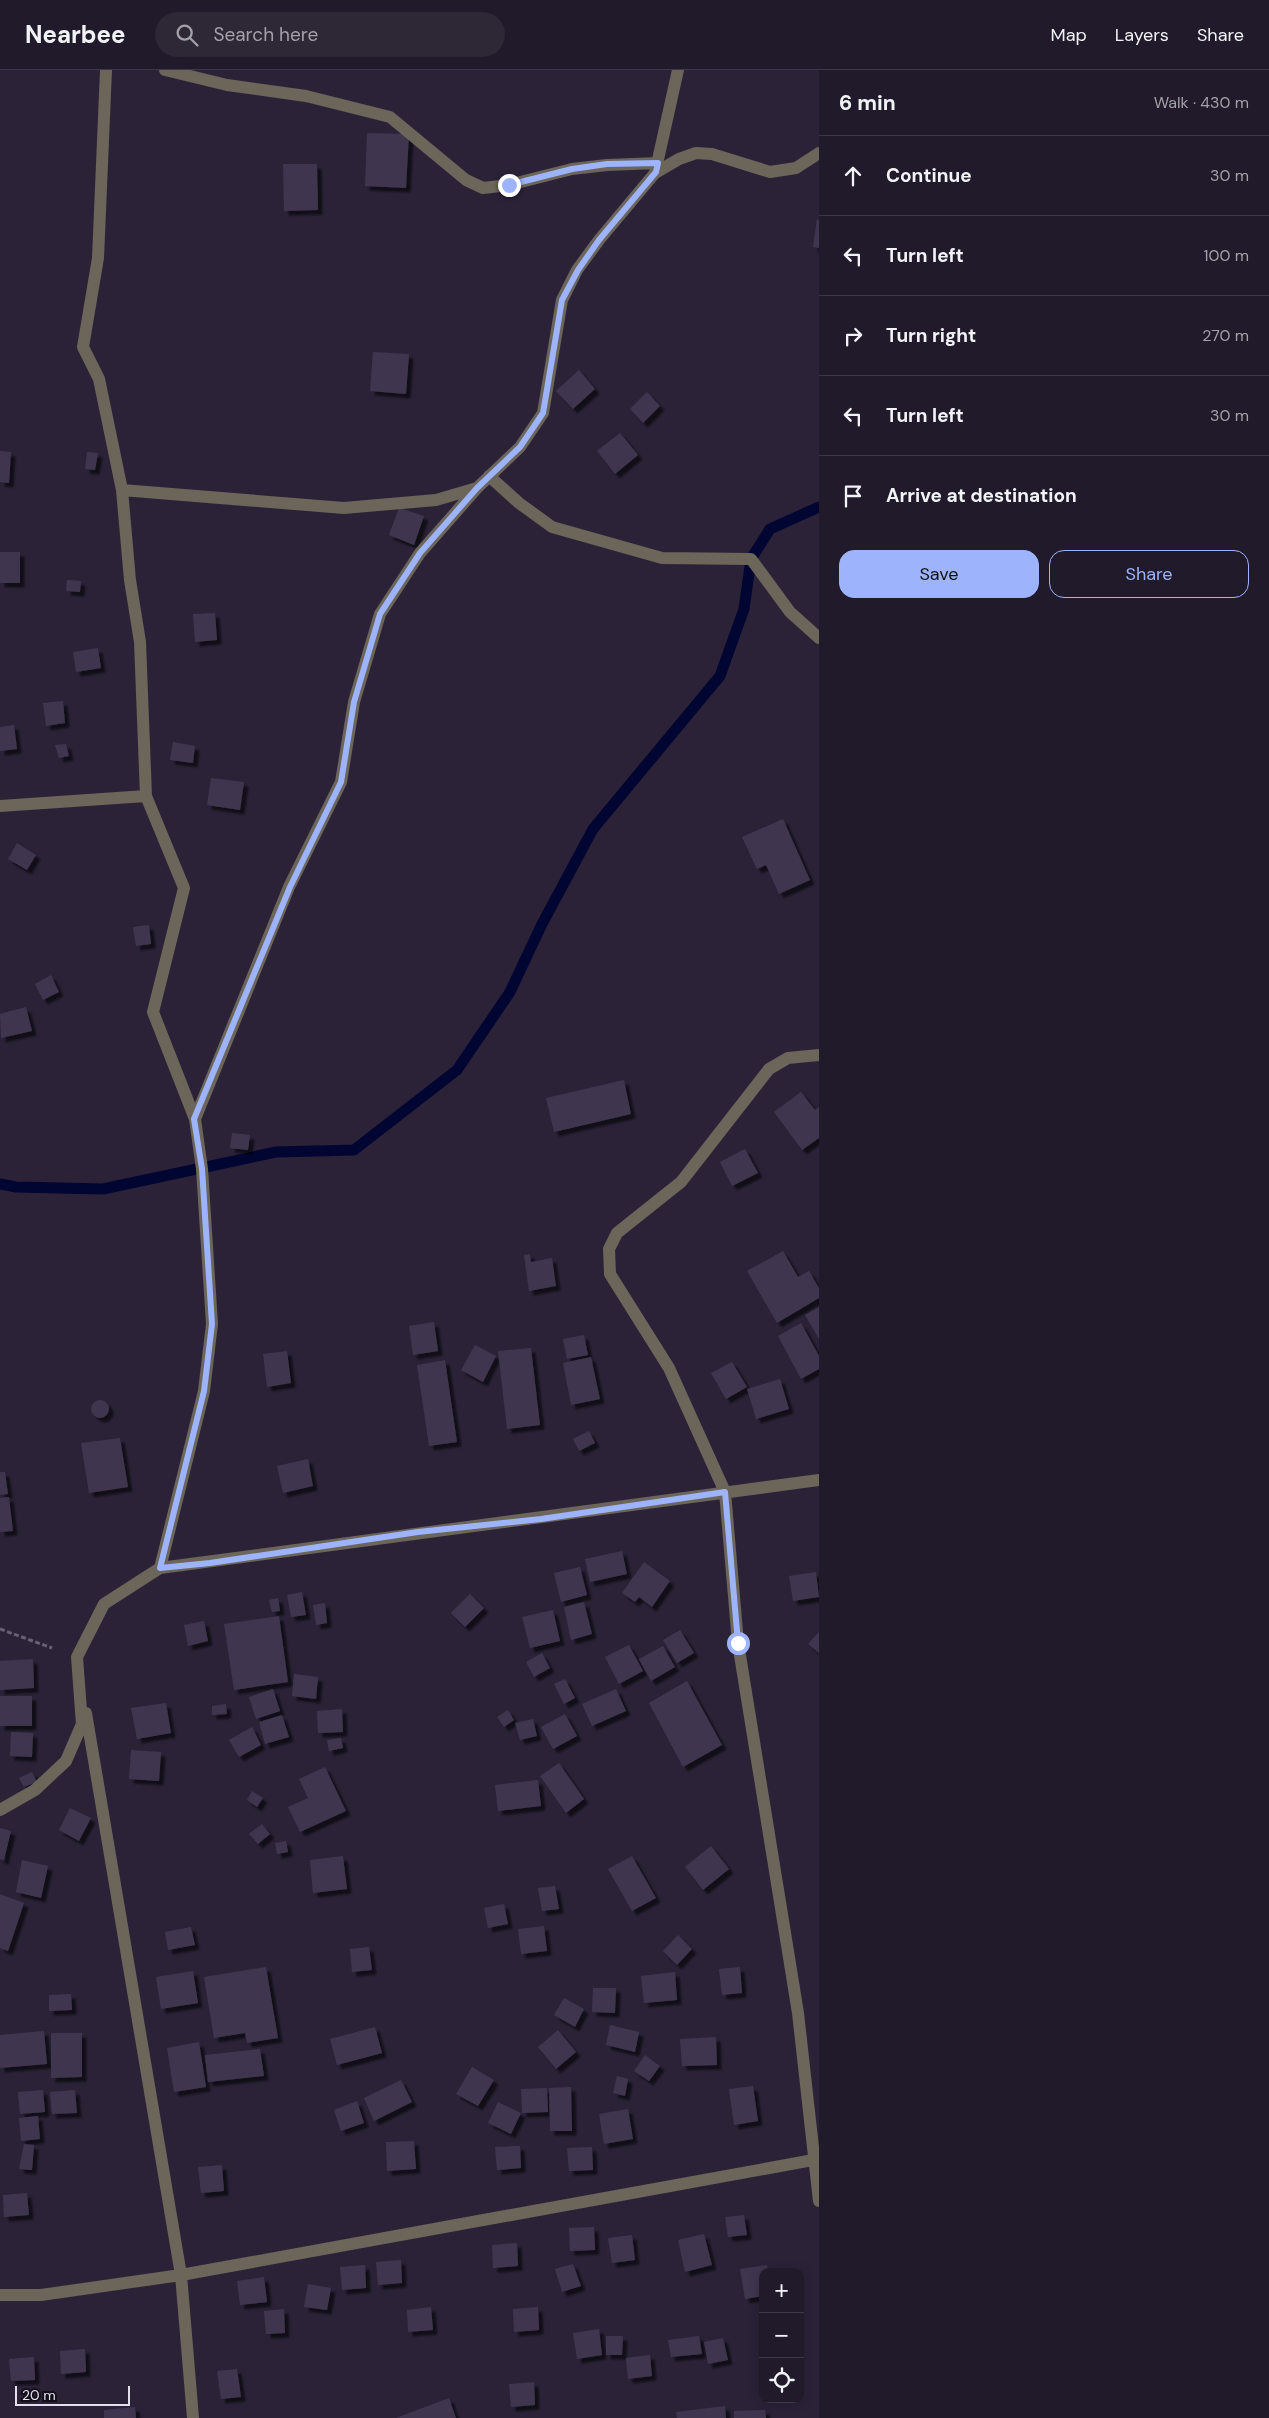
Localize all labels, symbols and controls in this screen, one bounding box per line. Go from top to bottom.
search box [155,12,505,57]
text: Nearbee [25,19,125,50]
icon: search [173,21,201,49]
text: Search here [213,22,318,47]
text: Map [1051,23,1087,47]
text: Layers [1115,23,1169,47]
text: Share [1197,23,1244,47]
text: 6 min [839,89,896,117]
text: Walk · 430 m [1154,92,1249,113]
icon: ahead [839,162,867,190]
text: Continue [886,163,972,188]
text: 30 m [1210,165,1249,186]
route end [498,174,521,197]
icon: left [839,242,867,270]
text: Turn left [886,243,964,268]
text: 100 m [1204,245,1249,266]
icon: right [839,322,867,350]
text: Turn right [886,323,976,348]
text: 270 m [1202,325,1249,346]
icon: left [839,402,867,430]
text: Turn left [886,403,964,428]
text: 30 m [1210,405,1249,426]
icon: arrive [839,482,867,510]
text: Arrive at destination [886,483,1077,508]
button: Save [839,550,1039,598]
button: Share [1049,550,1249,598]
route start [727,1632,750,1655]
map controls [759,2268,804,2403]
button: + [759,2268,804,2313]
button: − [759,2313,804,2358]
button: locate [759,2358,804,2403]
scale bar [15,2383,130,2406]
text: 20 m [22,2386,56,2404]

